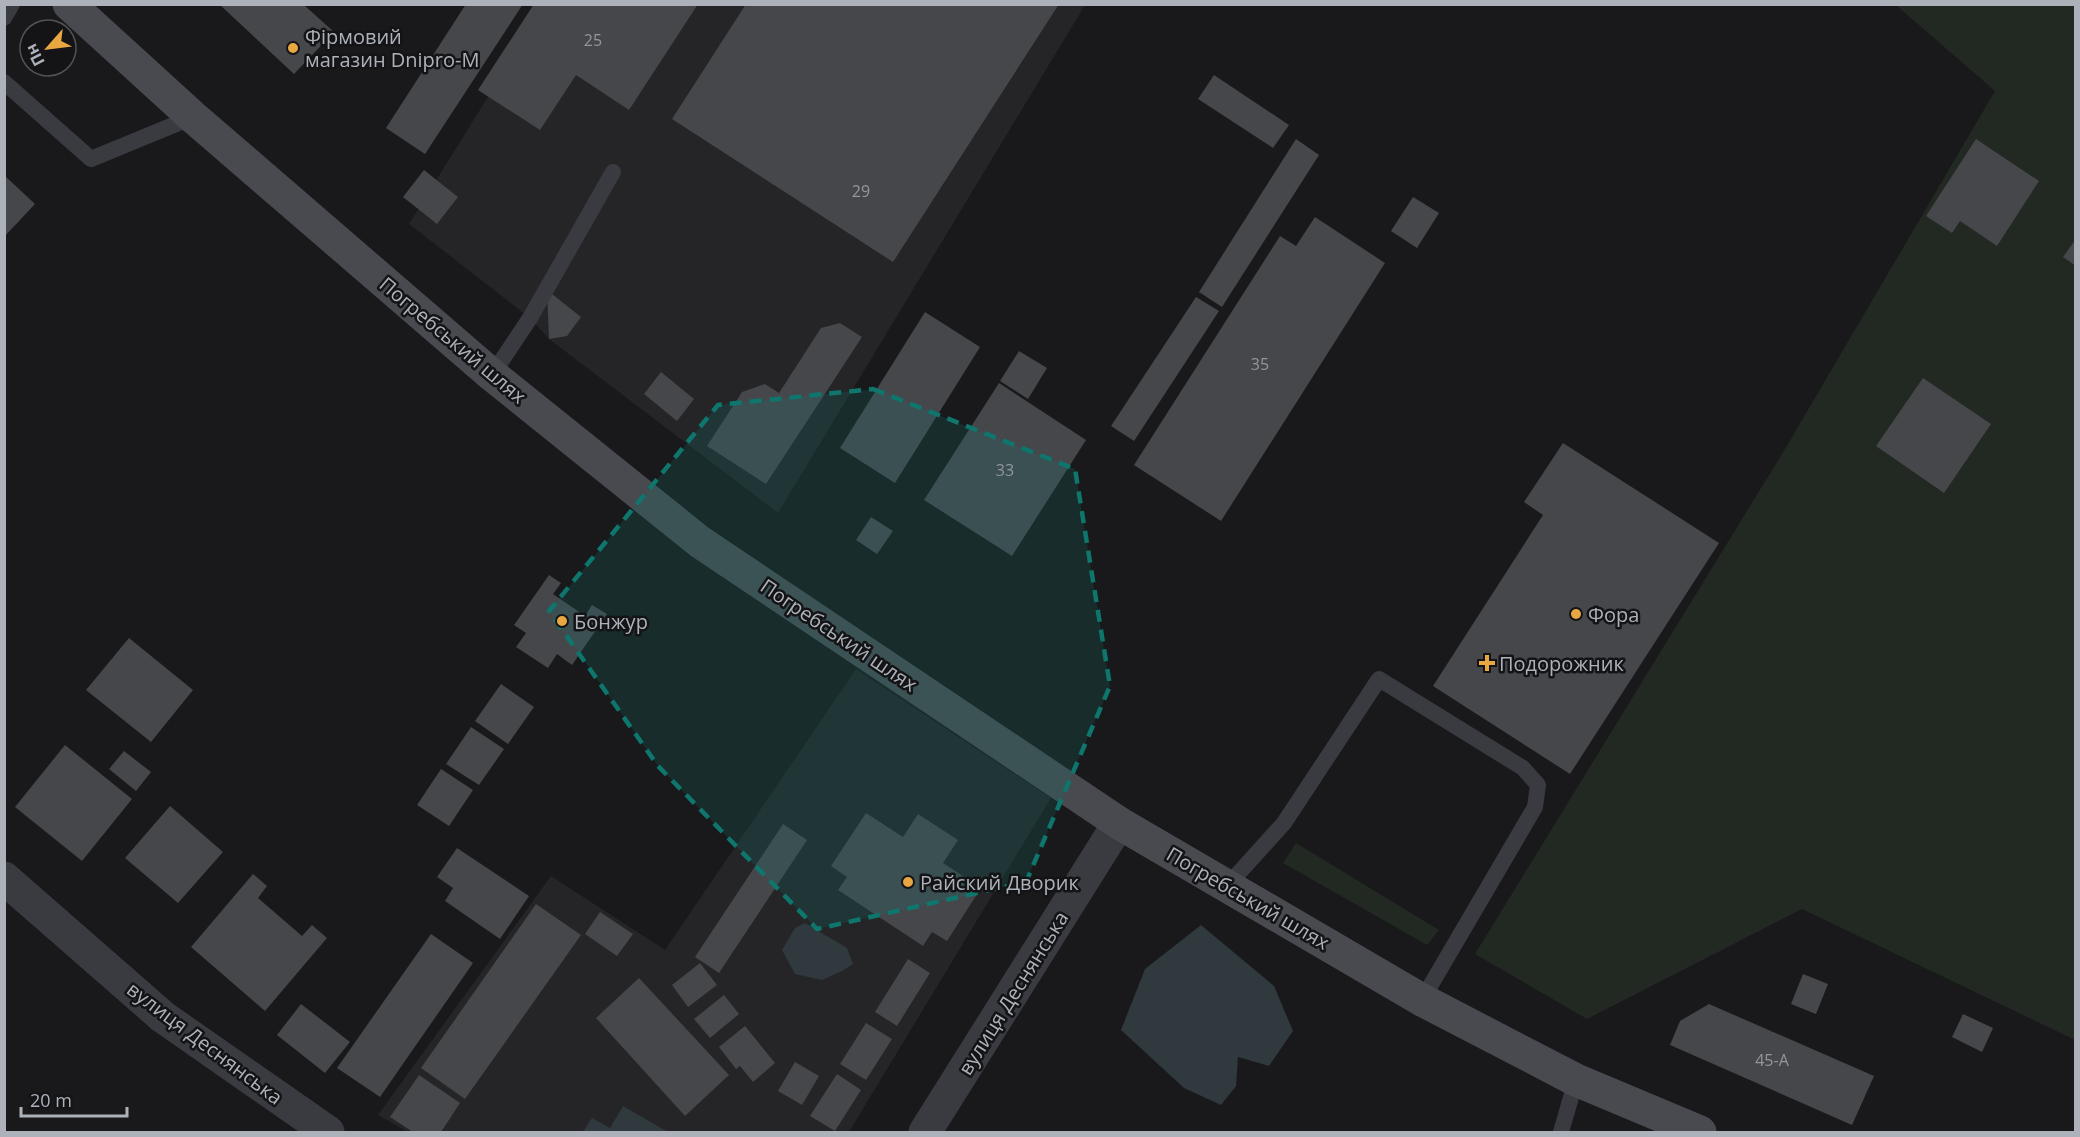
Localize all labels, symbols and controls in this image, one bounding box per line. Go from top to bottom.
north arrow [18,18,78,78]
place label: Фірмовий магазин Dnipro-M [305,23,479,73]
house number: 25 [584,29,602,51]
text: Пн [20,40,50,70]
marker: Фірмовий магазин Dnipro-M [286,41,300,55]
house number: 29 [852,180,870,202]
street label: Погребський шлях [374,271,532,410]
house number: 35 [1251,353,1269,375]
house number: 33 [996,459,1014,481]
street label: Погребський шлях [755,572,923,698]
place label: Фора [1588,601,1639,628]
marker: Фора [1569,607,1583,621]
place label: Бонжур [574,608,648,635]
marker: Бонжур [555,614,569,628]
place label: Подорожник [1499,650,1624,677]
marker: Подорожник [1480,656,1494,670]
street label: Погребський шлях [1162,840,1335,956]
place label: Райский Дворик [920,869,1080,896]
marker: Райский Дворик [901,875,915,889]
street label: вулиця Деснянська [952,906,1074,1080]
street label: вулиця Деснянська [122,976,288,1110]
house number: 45-А [1755,1049,1790,1071]
scale bar [21,1080,128,1118]
text: 20 m [30,1088,72,1112]

